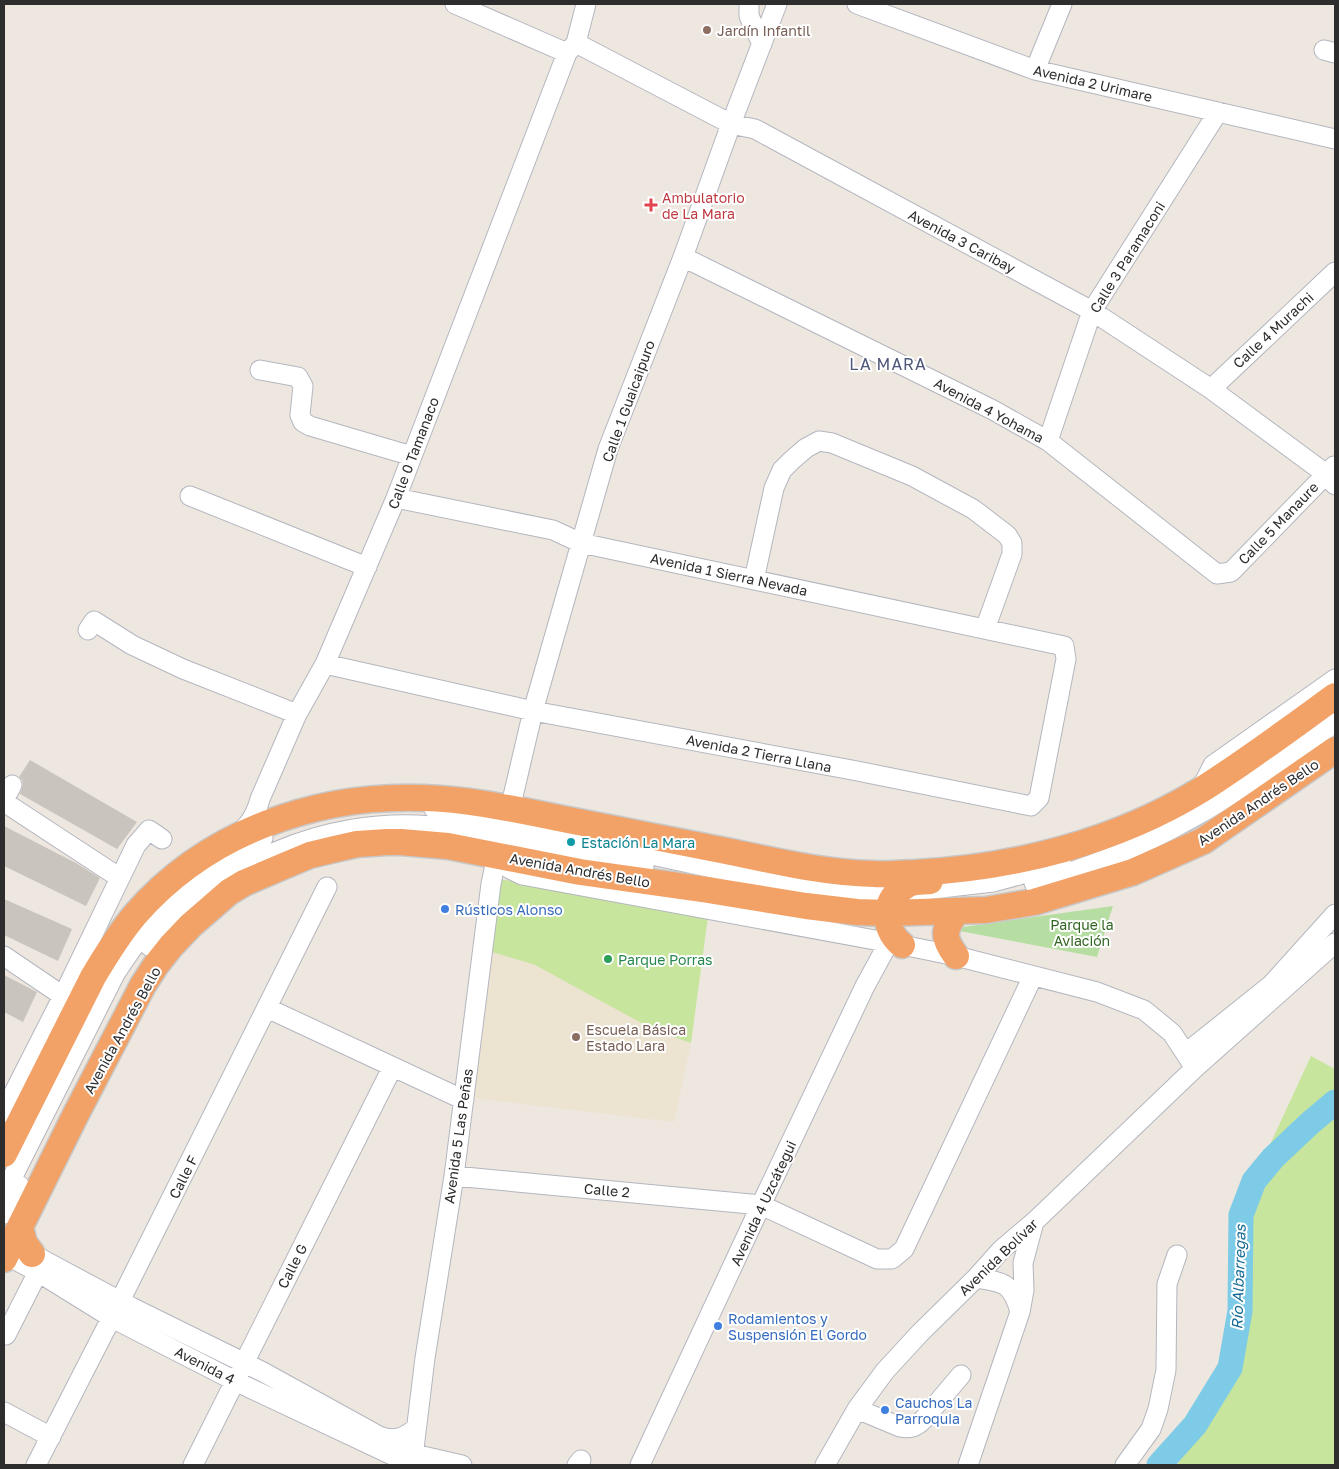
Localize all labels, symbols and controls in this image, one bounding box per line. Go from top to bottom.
place label: Jardín Infantil [717,22,811,39]
marker: Jardín Infantil [701,24,713,36]
street label: Avenida 2 Urimare [1032,61,1154,105]
place label: Ambulatorio de La Mara [662,189,745,222]
marker: Ambulatorio de La Mara [644,198,658,212]
street label: Calle 3 Paramaconi [1086,198,1168,316]
street label: Avenida 3 Caribay [905,206,1019,277]
street label: Calle 4 Murachi [1229,288,1317,372]
street label: Calle 1 Guaicaipuro [598,338,658,464]
district label: LA MARA [849,354,927,374]
street label: Avenida 4 Yohama [931,374,1047,446]
street label: Calle 0 Tamanaco [384,395,442,511]
street label: Calle 5 Manaure [1234,478,1322,568]
street label: Avenida 1 Sierra Nevada [649,549,809,599]
street label: Avenida 2 Tierra Llana [685,731,833,775]
street label: Avenida Andrés Bello [1194,755,1322,849]
place label: Estación La Mara [581,834,695,851]
marker: Estación La Mara [565,836,577,848]
street label: Avenida Andrés Bello [508,849,652,891]
place label: Rústicos Alonso [455,901,563,918]
marker: Rústicos Alonso [439,903,451,915]
park label: Parque la Aviación [1050,916,1114,949]
place label: Parque Porras [618,951,713,968]
marker: Parque Porras [602,953,614,965]
street label: Avenida Andrés Bello [80,964,164,1096]
place label: Escuela Básica Estado Lara [586,1021,686,1054]
marker: Escuela Básica Estado Lara [570,1031,582,1043]
street label: Avenida 5 Las Peñas [440,1067,476,1205]
street label: Avenida 4 Uzcátegui [727,1138,799,1268]
street label: Calle F [165,1153,201,1201]
street label: Calle 2 [583,1180,631,1200]
street label: Avenida Bolívar [955,1215,1041,1299]
water label: Río Albarregas [1227,1223,1250,1330]
street label: Calle G [274,1241,310,1291]
place label: Rodamientos y Suspensión El Gordo [728,1310,867,1343]
marker: Rodamientos y Suspensión El Gordo [712,1320,724,1332]
street label: Avenida 4 [172,1343,238,1387]
place label: Cauchos La Parroquia [895,1394,973,1427]
marker: Cauchos La Parroquia [879,1404,891,1416]

